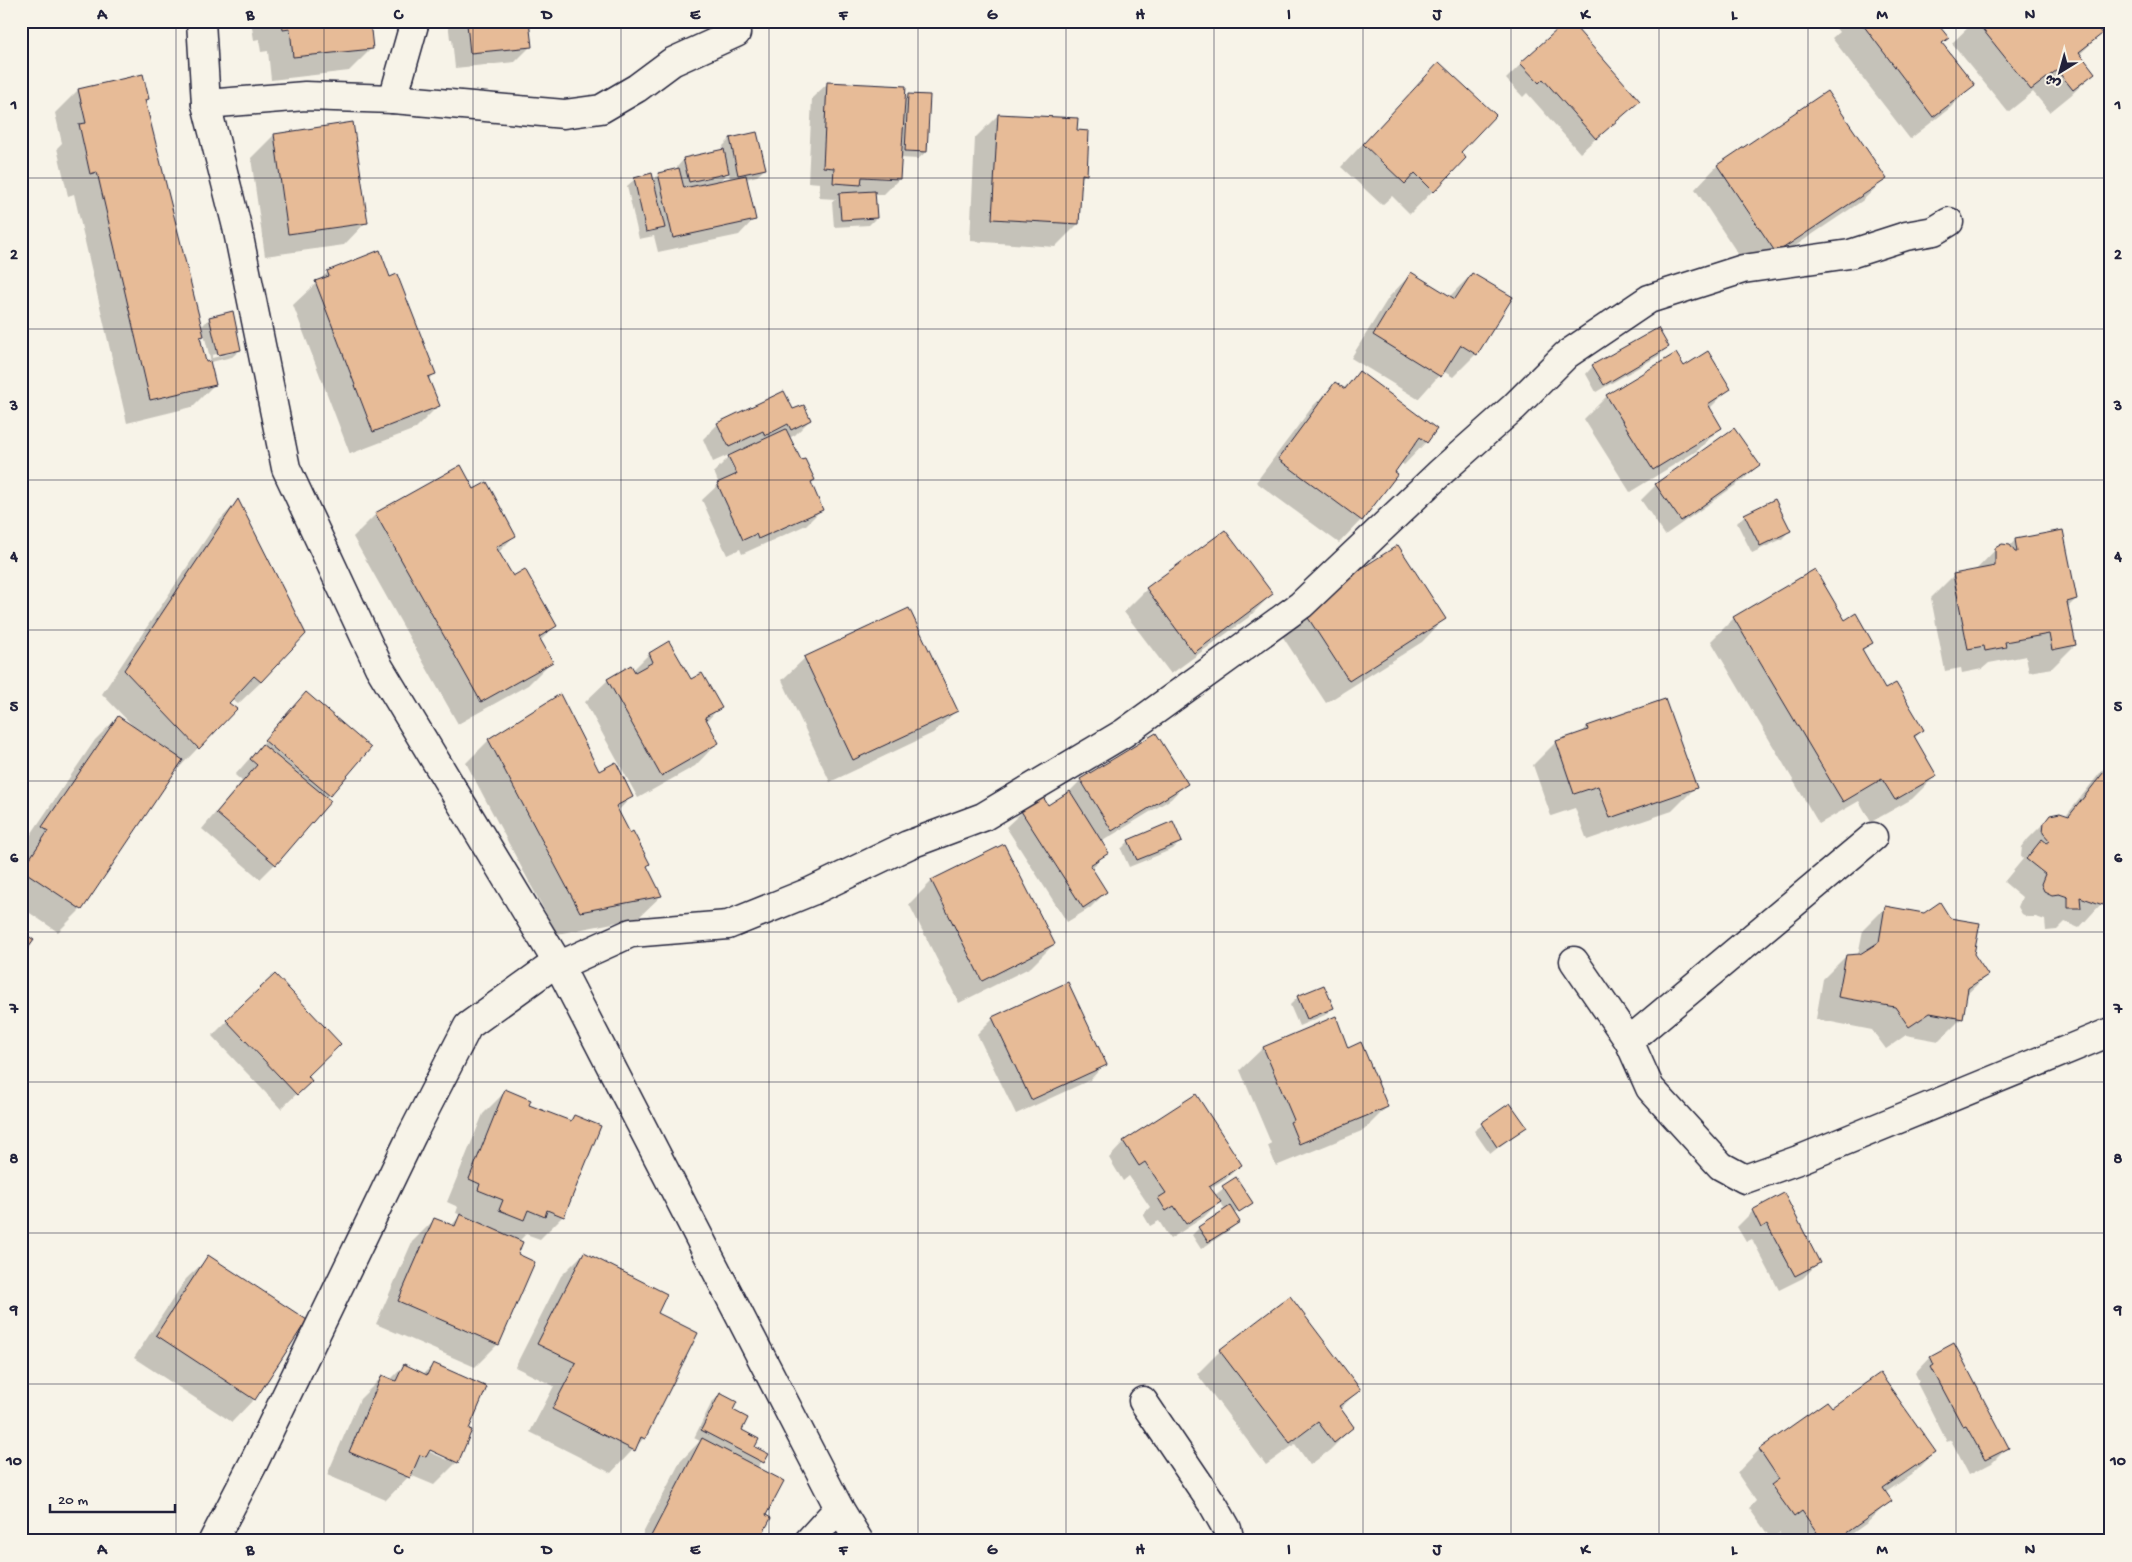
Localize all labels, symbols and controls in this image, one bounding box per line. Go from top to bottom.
text: A [96,7,108,26]
text: B [245,7,255,26]
text: C [393,7,404,26]
text: D [540,7,553,26]
text: E [690,7,701,26]
text: F [838,7,849,26]
text: G [987,7,998,26]
text: H [1135,7,1145,26]
text: I [1287,7,1291,26]
text: J [1432,7,1443,26]
text: K [1580,7,1592,26]
text: L [1731,7,1738,26]
text: M [1876,7,1888,26]
text: N [2025,7,2036,26]
north arrow [2034,48,2084,98]
text: ش [2042,69,2065,92]
text: 1 [10,97,17,116]
text: 1 [2114,97,2121,116]
text: 2 [10,247,18,266]
text: 2 [2114,247,2122,266]
text: 3 [9,398,18,417]
text: 3 [2113,398,2122,417]
text: 4 [9,549,18,568]
text: 4 [2113,549,2122,568]
text: 5 [10,699,19,718]
text: 5 [2114,699,2123,718]
text: 6 [10,850,19,869]
text: 6 [2114,850,2123,869]
text: 7 [9,1001,19,1020]
text: 7 [2113,1001,2123,1020]
text: 8 [10,1151,19,1170]
text: 8 [2114,1151,2123,1170]
text: 9 [9,1302,18,1321]
text: 9 [2113,1302,2122,1321]
text: 10 [5,1453,22,1472]
text: 10 [2109,1453,2126,1472]
scale bar [50,1482,175,1514]
text: 20 m [58,1492,88,1510]
text: A [96,1542,108,1561]
text: B [245,1542,255,1561]
text: C [393,1542,404,1561]
text: D [540,1542,553,1561]
text: E [690,1542,701,1561]
text: F [838,1542,849,1561]
text: G [987,1542,998,1561]
text: H [1135,1542,1145,1561]
text: I [1287,1542,1291,1561]
text: J [1432,1542,1443,1561]
text: K [1580,1542,1592,1561]
text: L [1731,1542,1738,1561]
text: M [1876,1542,1888,1561]
text: N [2025,1542,2036,1561]

